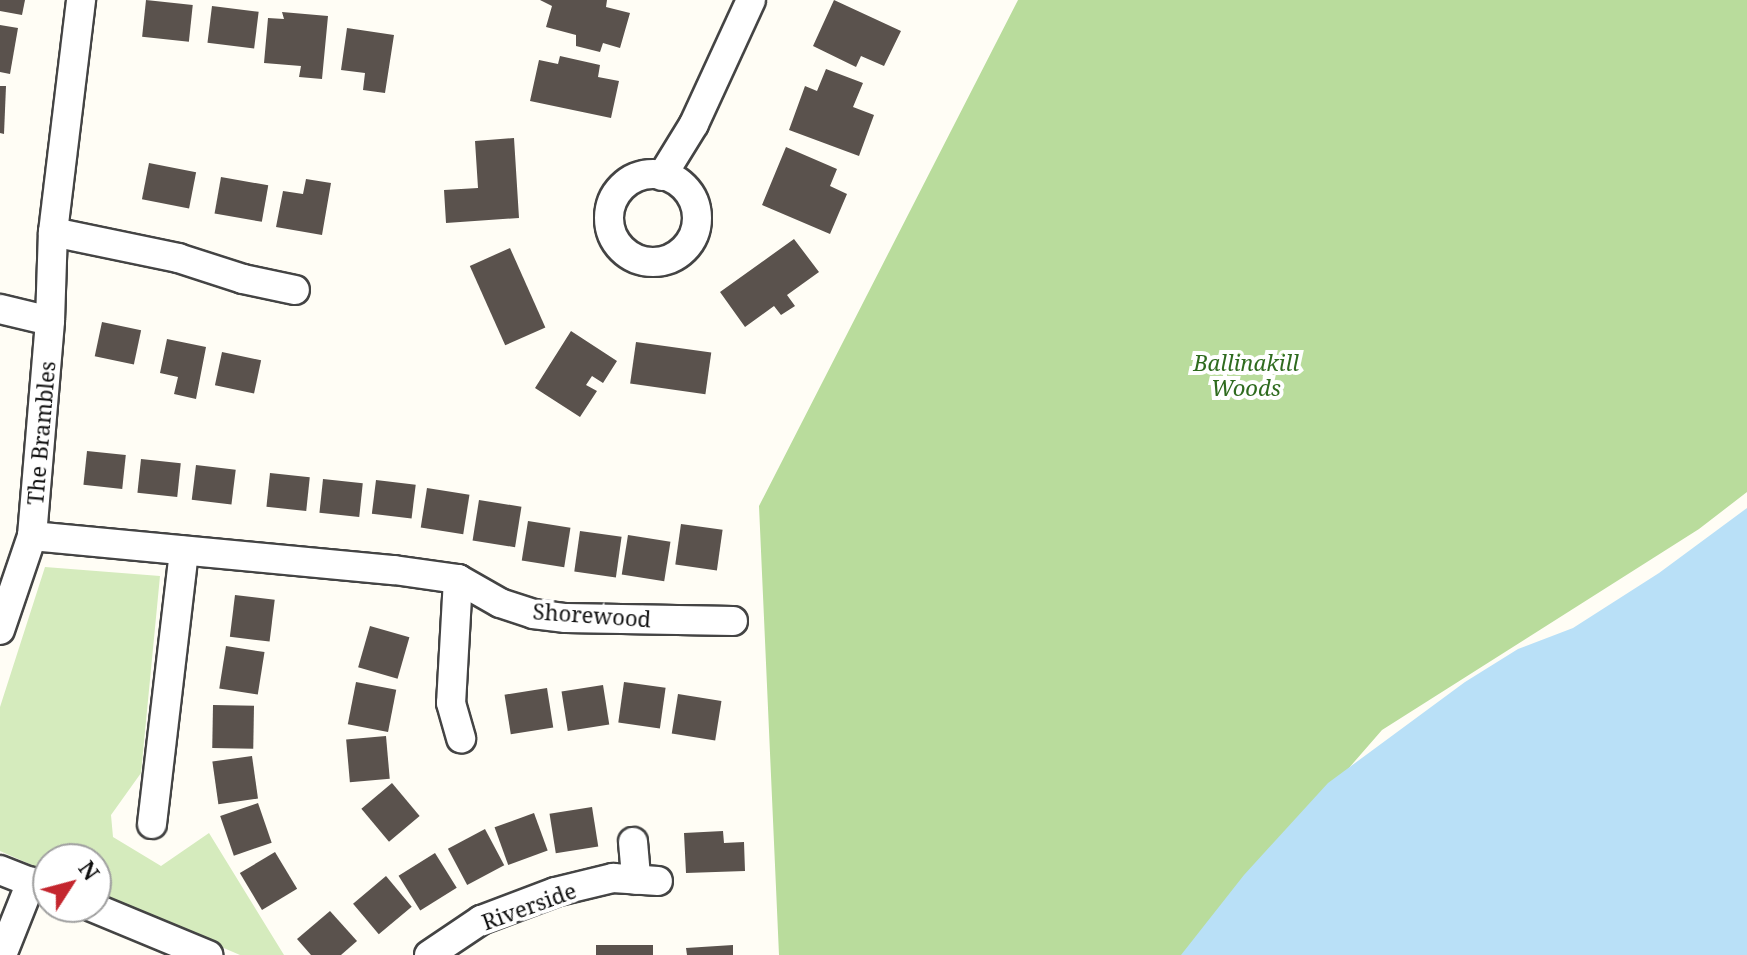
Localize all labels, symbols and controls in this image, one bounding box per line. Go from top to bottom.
park label: Ballinakill Woods [1193,349,1299,400]
street label: The Brambles [22,360,60,506]
street label: Shorewood [532,598,652,632]
north arrow [32,843,112,923]
text: N [73,854,107,886]
street label: Riverside [478,877,580,935]

